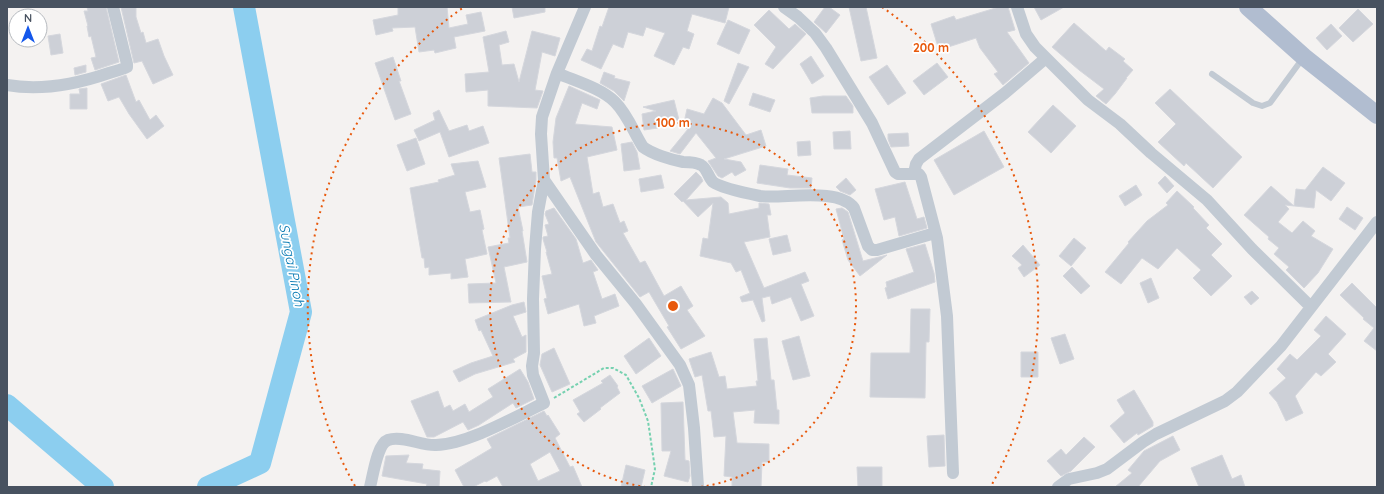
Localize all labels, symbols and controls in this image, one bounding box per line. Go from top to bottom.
north arrow [8,8,48,48]
text: N [24,11,32,25]
text: 200 m [913,40,949,55]
text: 100 m [656,115,690,130]
water label: Sungai Pinoh [275,222,309,309]
centre of rings [666,299,680,313]

